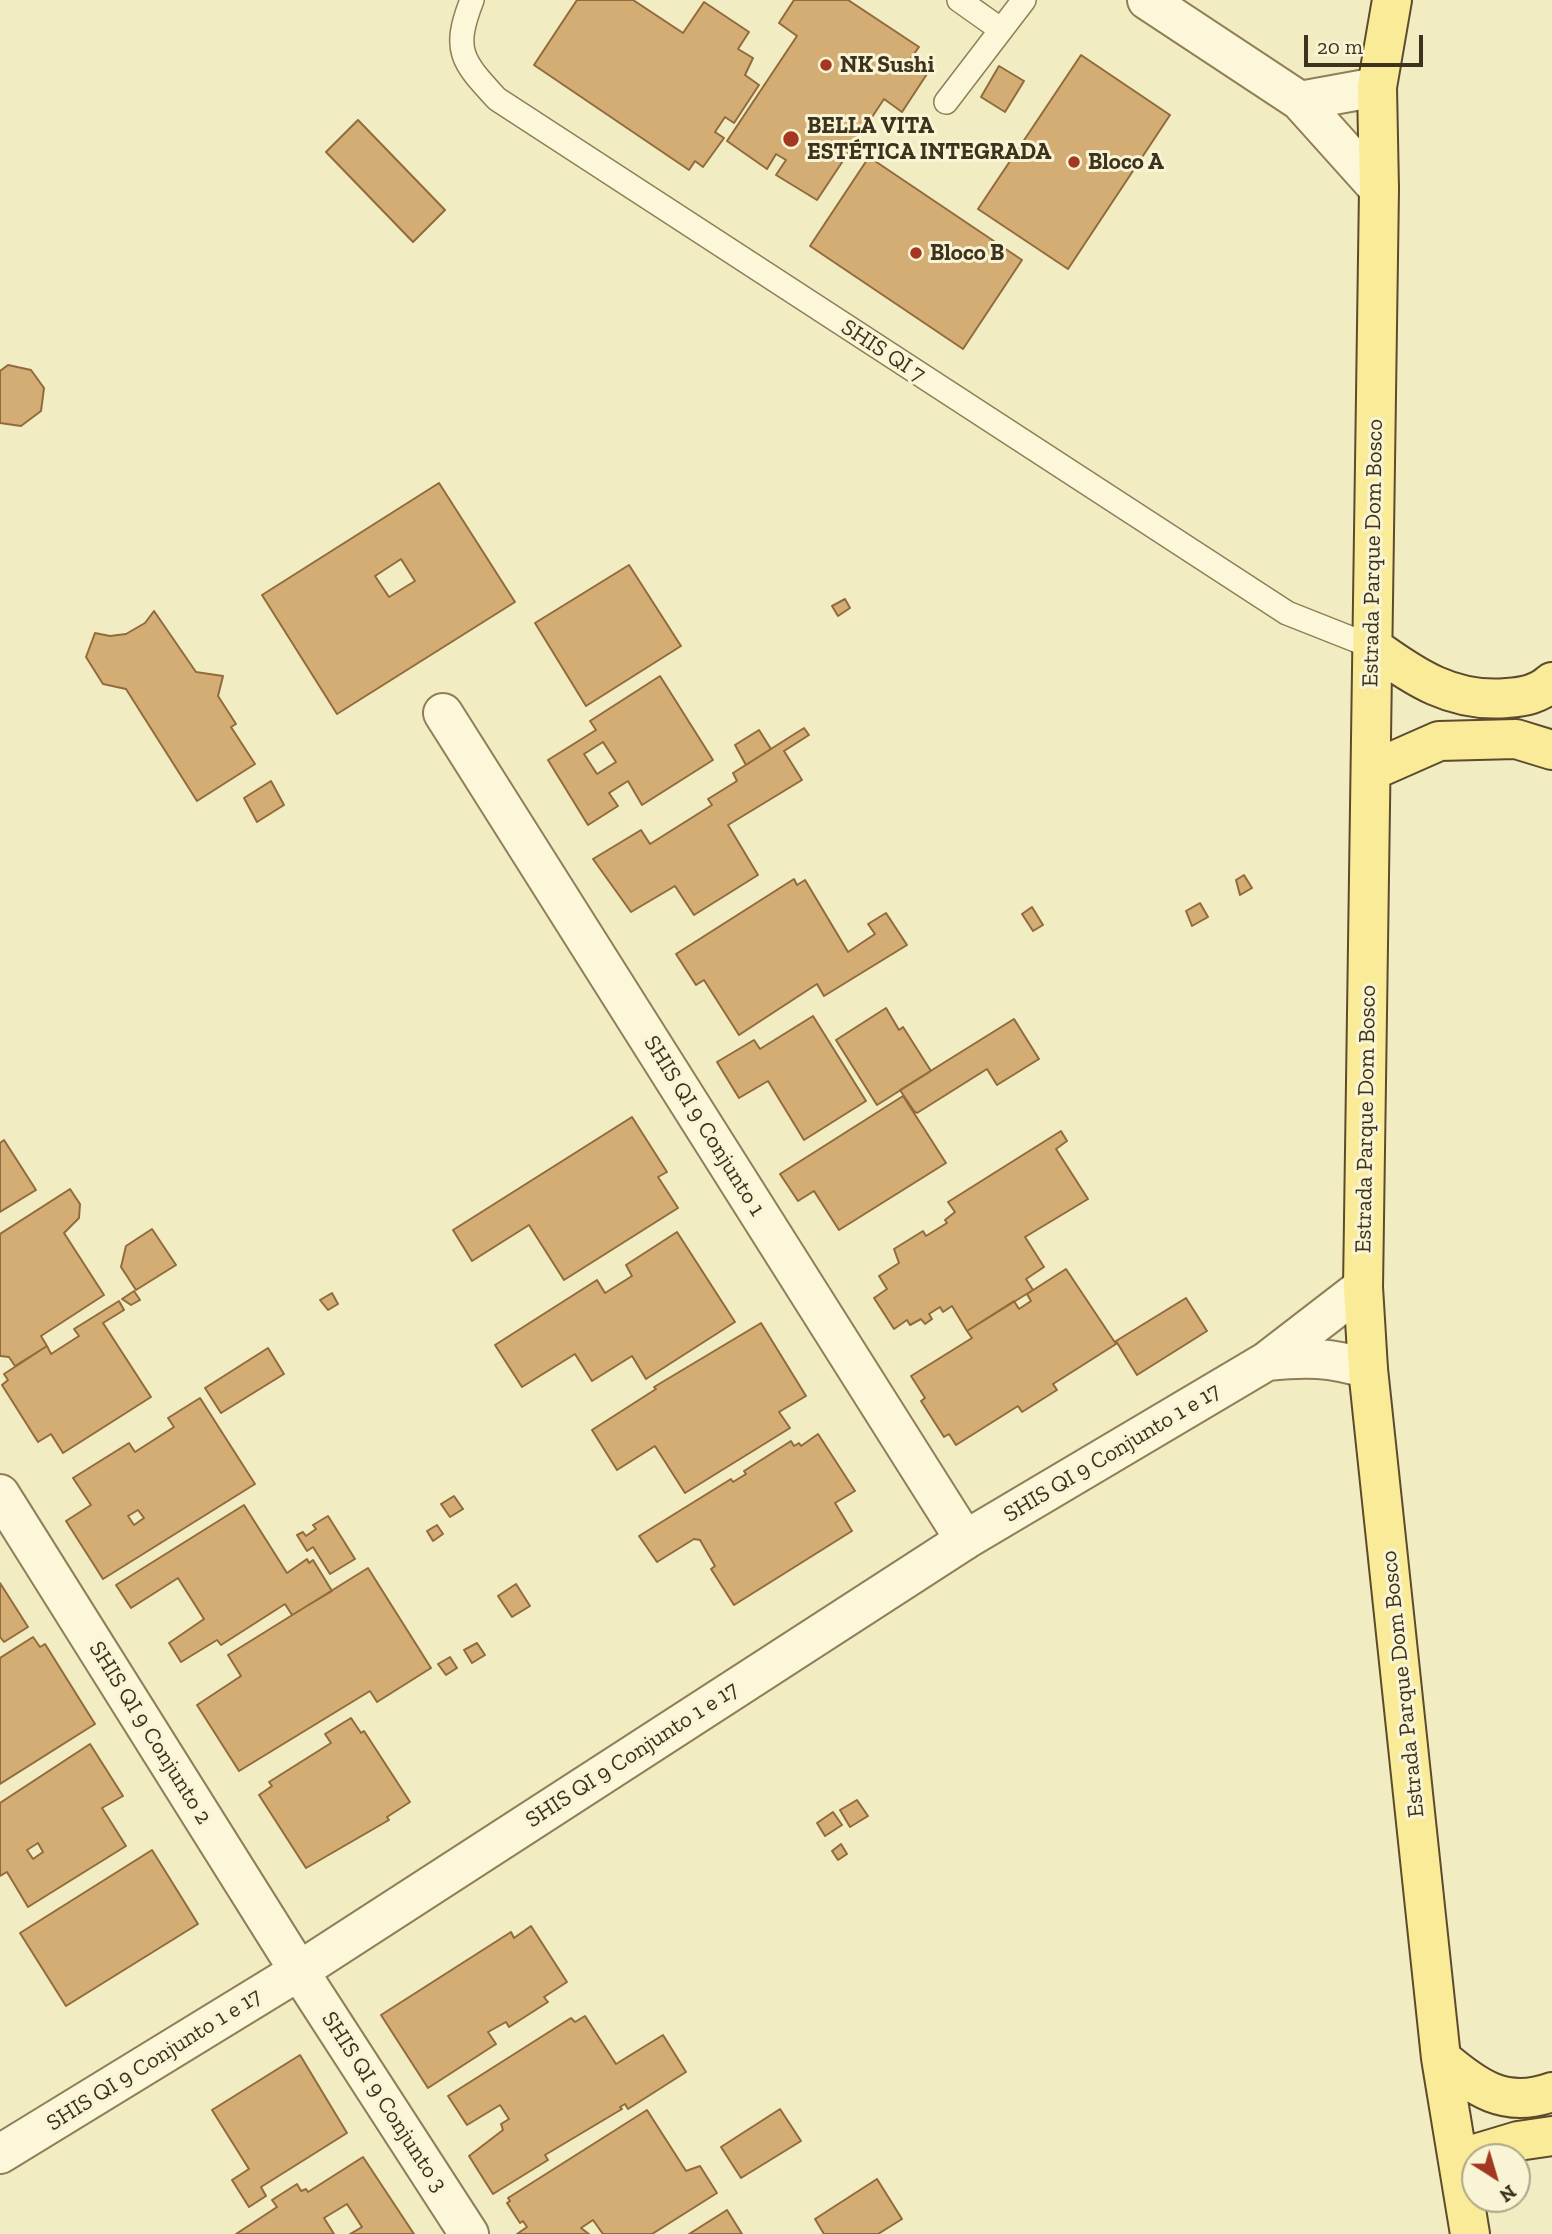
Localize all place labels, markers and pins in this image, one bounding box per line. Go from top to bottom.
place label: NK Sushi [840,51,934,79]
marker: NK Sushi [818,57,834,73]
place label: BELLA VITA ESTÉTICA INTEGRADA [807,112,1051,166]
marker: BELLA VITA ESTÉTICA INTEGRADA [781,129,801,149]
place label: Bloco A [1088,148,1164,176]
marker: Bloco A [1066,154,1082,170]
place label: Bloco B [930,239,1004,267]
marker: Bloco B [908,245,924,261]

